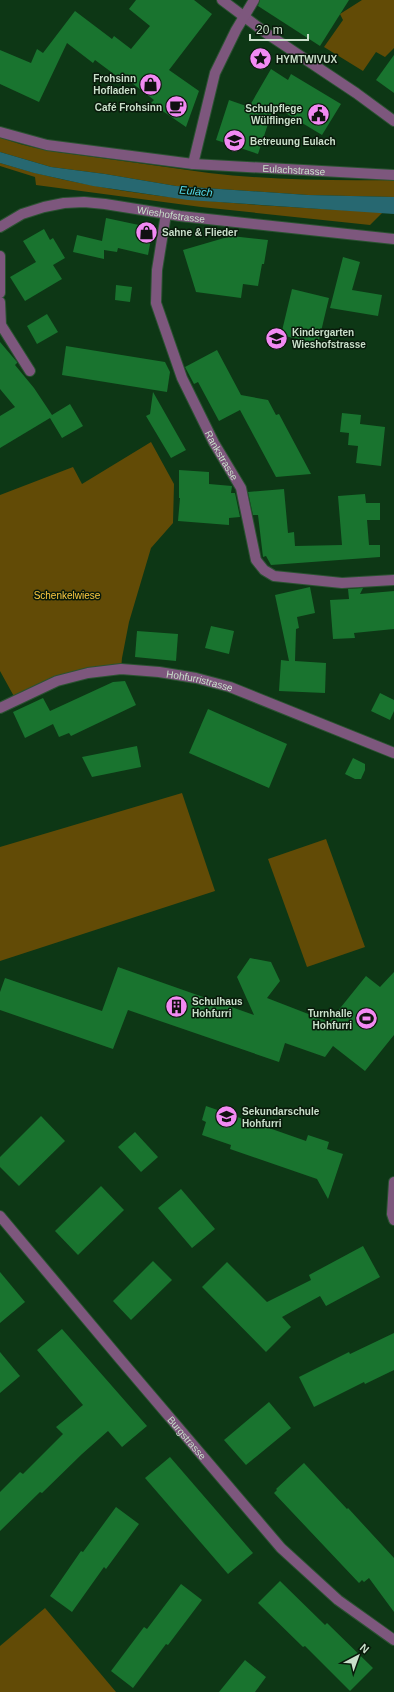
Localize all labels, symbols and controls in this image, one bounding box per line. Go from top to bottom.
scale bar [250,16,308,42]
text: 20 m [256,23,283,37]
place icon: HYMTWIVUX [247,46,273,72]
place label: HYMTWIVUX [276,54,337,65]
shop icon: Frohsinn Hofladen [138,71,164,97]
place label: Frohsinn Hofladen [93,73,136,96]
cafe icon: Café Frohsinn [164,94,190,120]
public building icon: Schulpflege Wülflingen [305,101,331,127]
place label: Café Frohsinn [95,102,162,113]
place label: Schulpflege Wülflingen [245,103,302,126]
school or university icon: Betreuung Eulach [222,128,248,154]
place label: Betreuung Eulach [250,136,336,147]
street label: Eulachstrasse [262,162,326,177]
water label: Eulach [179,184,213,198]
street label: Wieshofstrasse [136,204,206,224]
shop icon: Sahne & Flieder [134,219,160,245]
place label: Sahne & Flieder [162,227,238,238]
school or university icon: Kindergarten Wieshofstrasse [264,325,290,351]
place label: Kindergarten Wieshofstrasse [292,327,366,350]
street label: Rankstrasse [203,429,241,482]
park label: Schenkelwiese [34,590,101,601]
street label: Hohfurristrasse [166,668,235,693]
building icon: Schulhaus Hohfurri [163,994,189,1020]
place label: Schulhaus Hohfurri [192,996,243,1019]
sports icon: Turnhalle Hohfurri [354,1006,380,1032]
place label: Turnhalle Hohfurri [308,1008,352,1031]
school or university icon: Sekundarschule Hohfurri [213,1104,239,1130]
place label: Sekundarschule Hohfurri [242,1106,320,1129]
street label: Burgstrasse [166,1414,209,1462]
north arrow [338,1636,378,1676]
text: N [358,1641,372,1656]

